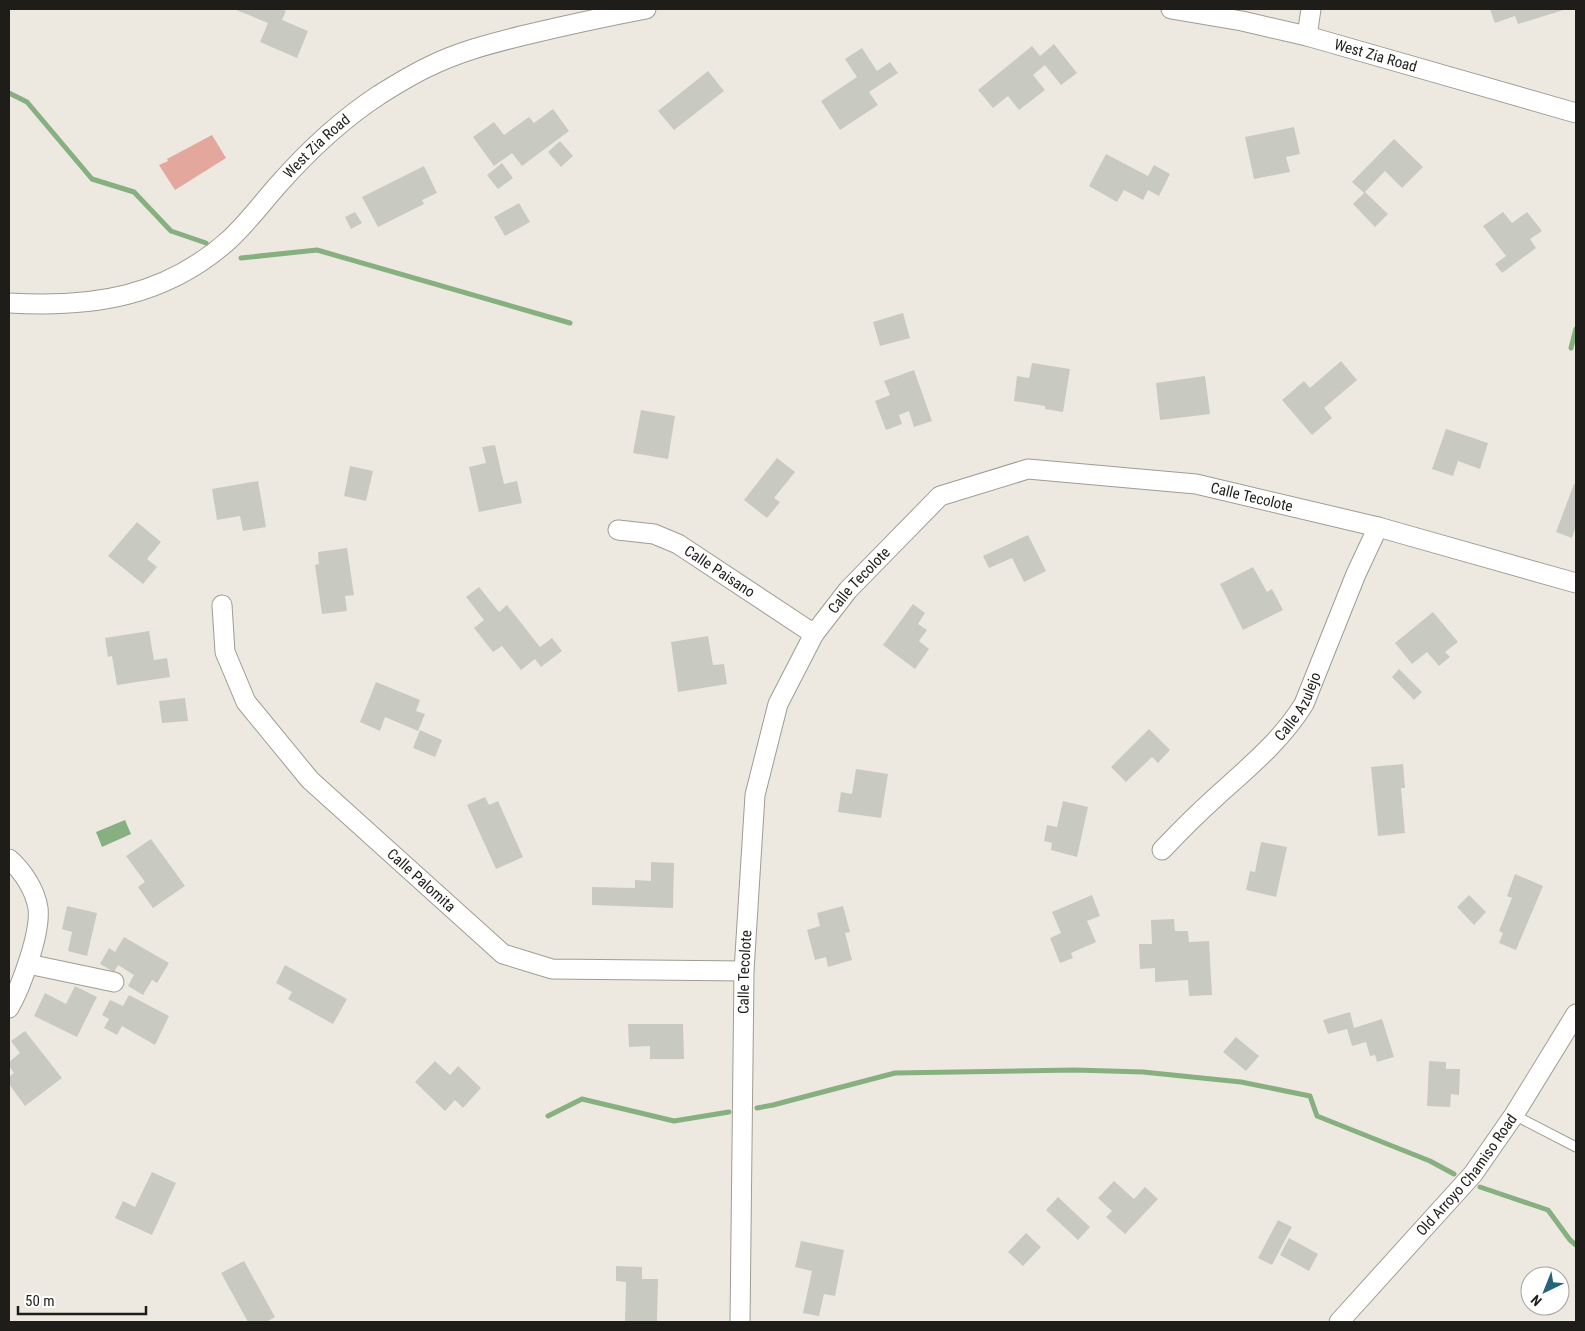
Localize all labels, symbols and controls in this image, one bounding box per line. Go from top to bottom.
street label: West Zia Road [1332,35,1419,76]
street label: West Zia Road [280,111,354,182]
street label: Calle Tecolote [1209,479,1295,516]
street label: Calle Paisano [681,542,758,601]
street label: Calle Tecolote [824,543,894,617]
street label: Calle Azulejo [1271,670,1325,745]
street label: Calle Palomita [383,845,459,916]
street label: Calle Tecolote [735,930,756,1014]
street label: Old Arroyo Chamiso Road [1412,1111,1521,1240]
north arrow [1520,1266,1570,1316]
scale bar [18,1284,145,1316]
text: 50 m [25,1292,55,1310]
text: N [1528,1292,1545,1309]

